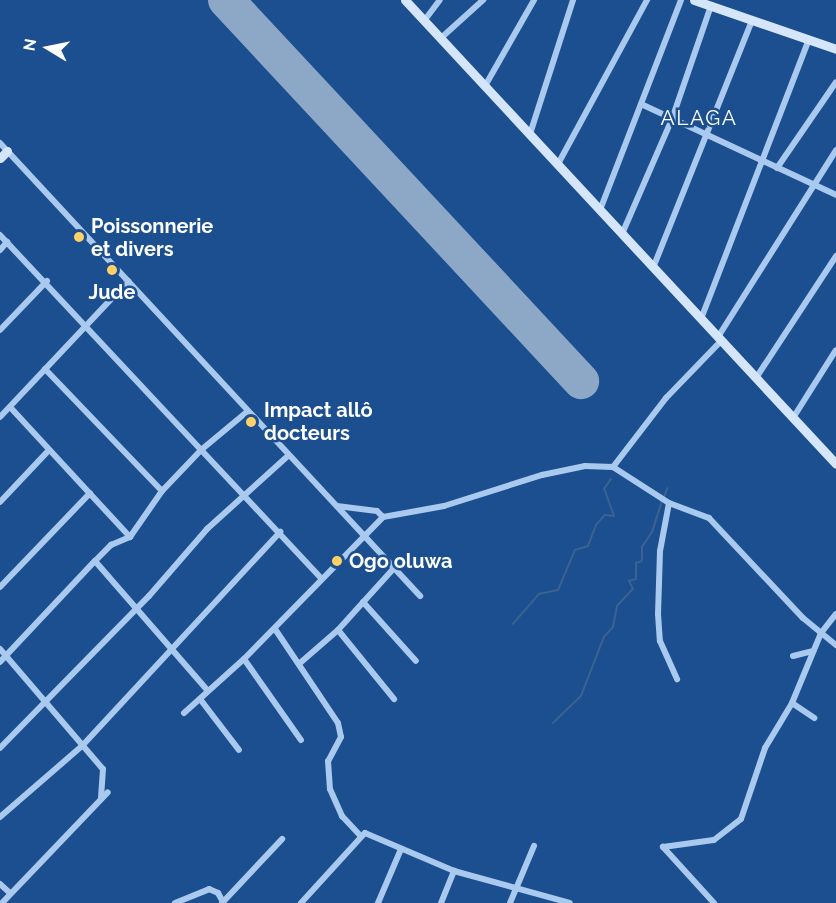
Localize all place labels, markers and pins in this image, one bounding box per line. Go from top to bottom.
place label: Poissonnerie et divers [91,214,213,261]
marker: Poissonnerie et divers [72,230,86,244]
marker: Jude [105,263,119,277]
place label: Jude [89,280,135,304]
place label: Impact allô docteurs [264,398,373,445]
marker: Impact allô docteurs [242,413,260,431]
place label: Ogo oluwa [349,549,452,573]
marker: Ogo oluwa [330,554,344,568]

